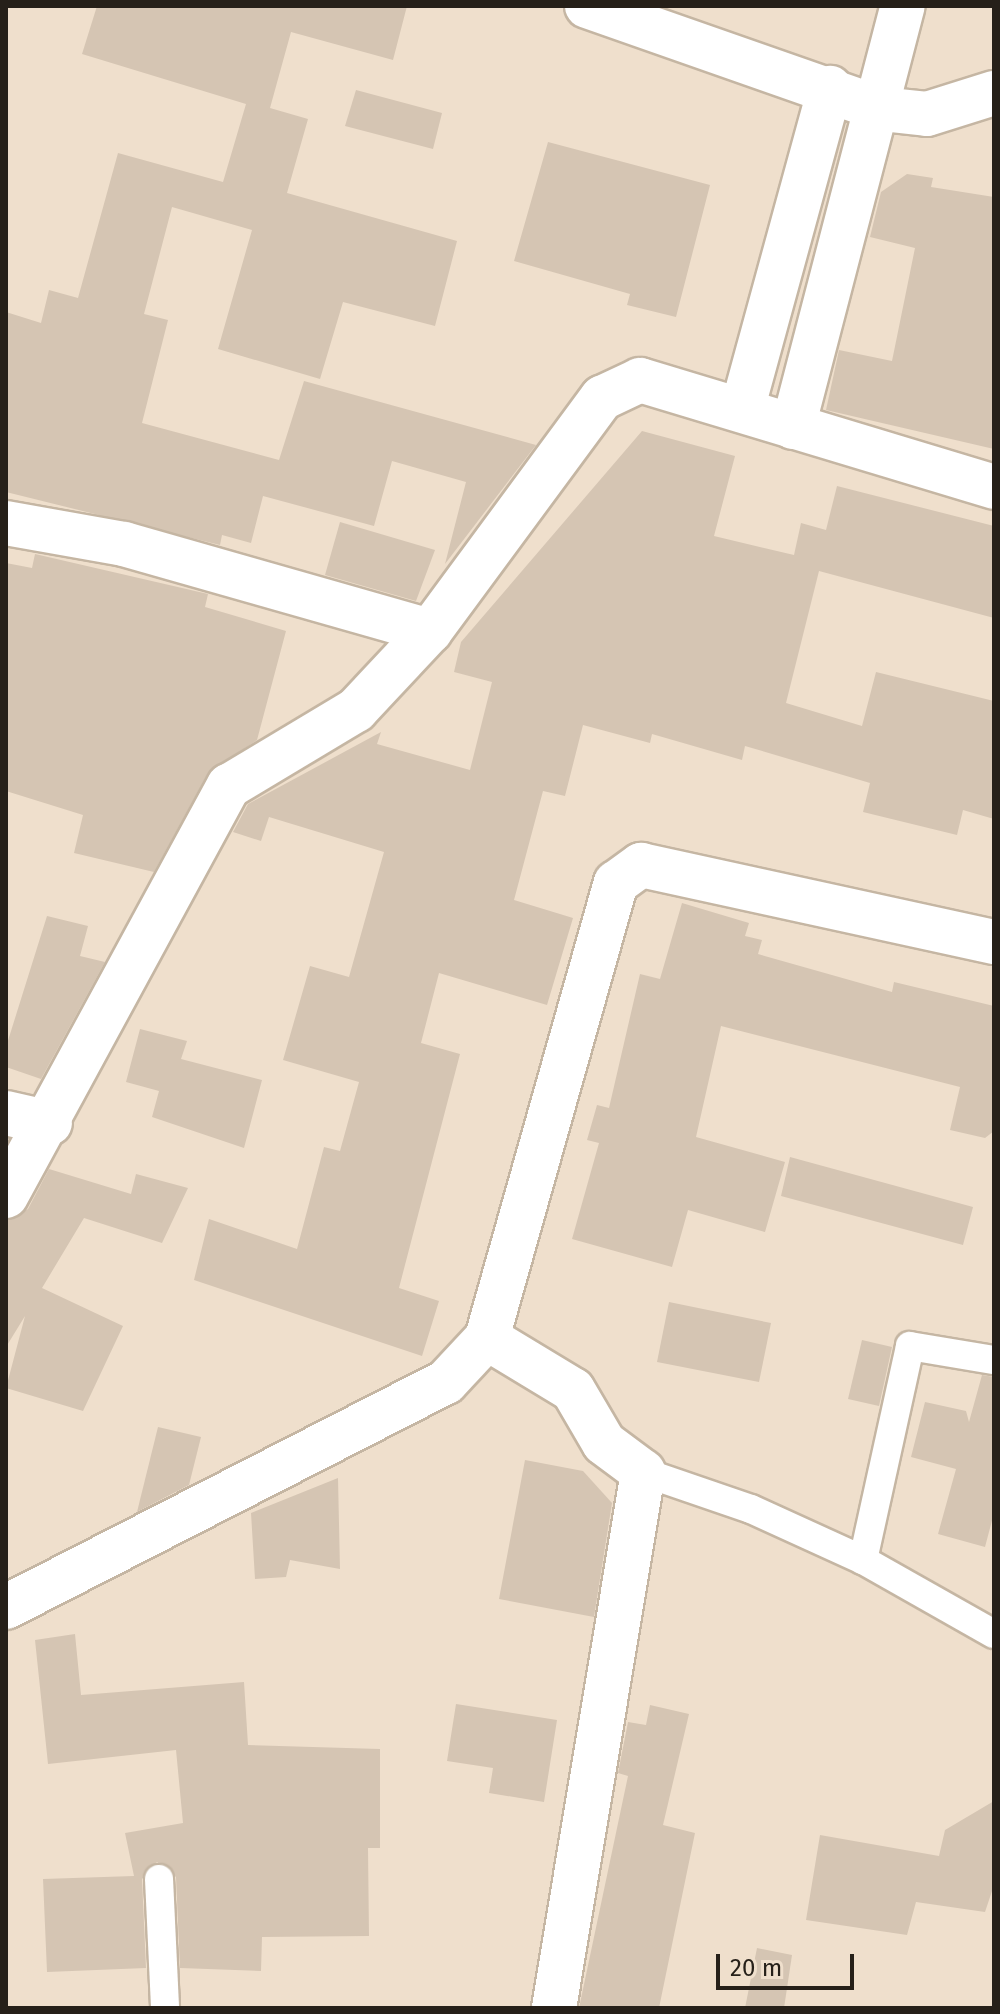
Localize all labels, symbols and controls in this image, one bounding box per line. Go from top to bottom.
scale bar [720,1938,858,1988]
text: 20 m [730,1954,782,1982]

